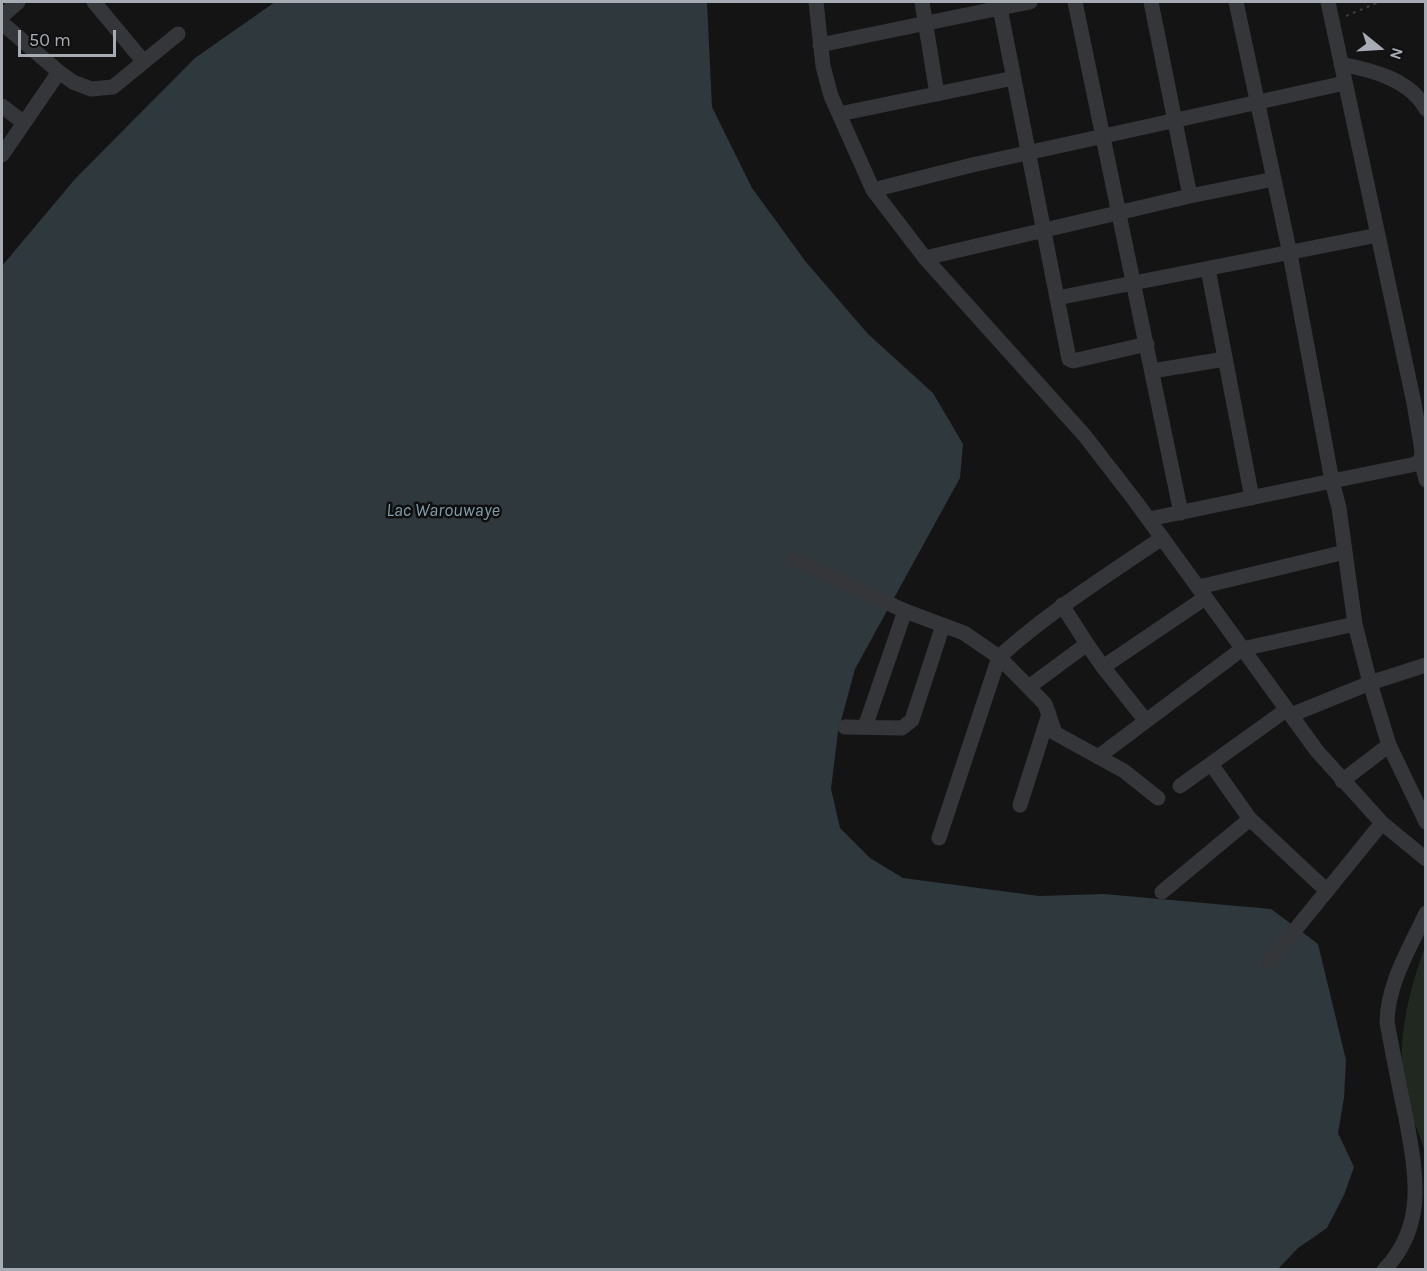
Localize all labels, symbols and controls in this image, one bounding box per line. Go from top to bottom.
scale bar [21,18,118,56]
north arrow [1349,18,1409,78]
text: 50 m [29,29,71,51]
text: N [1386,45,1407,62]
water label: Lac Warouwaye [386,500,500,522]

